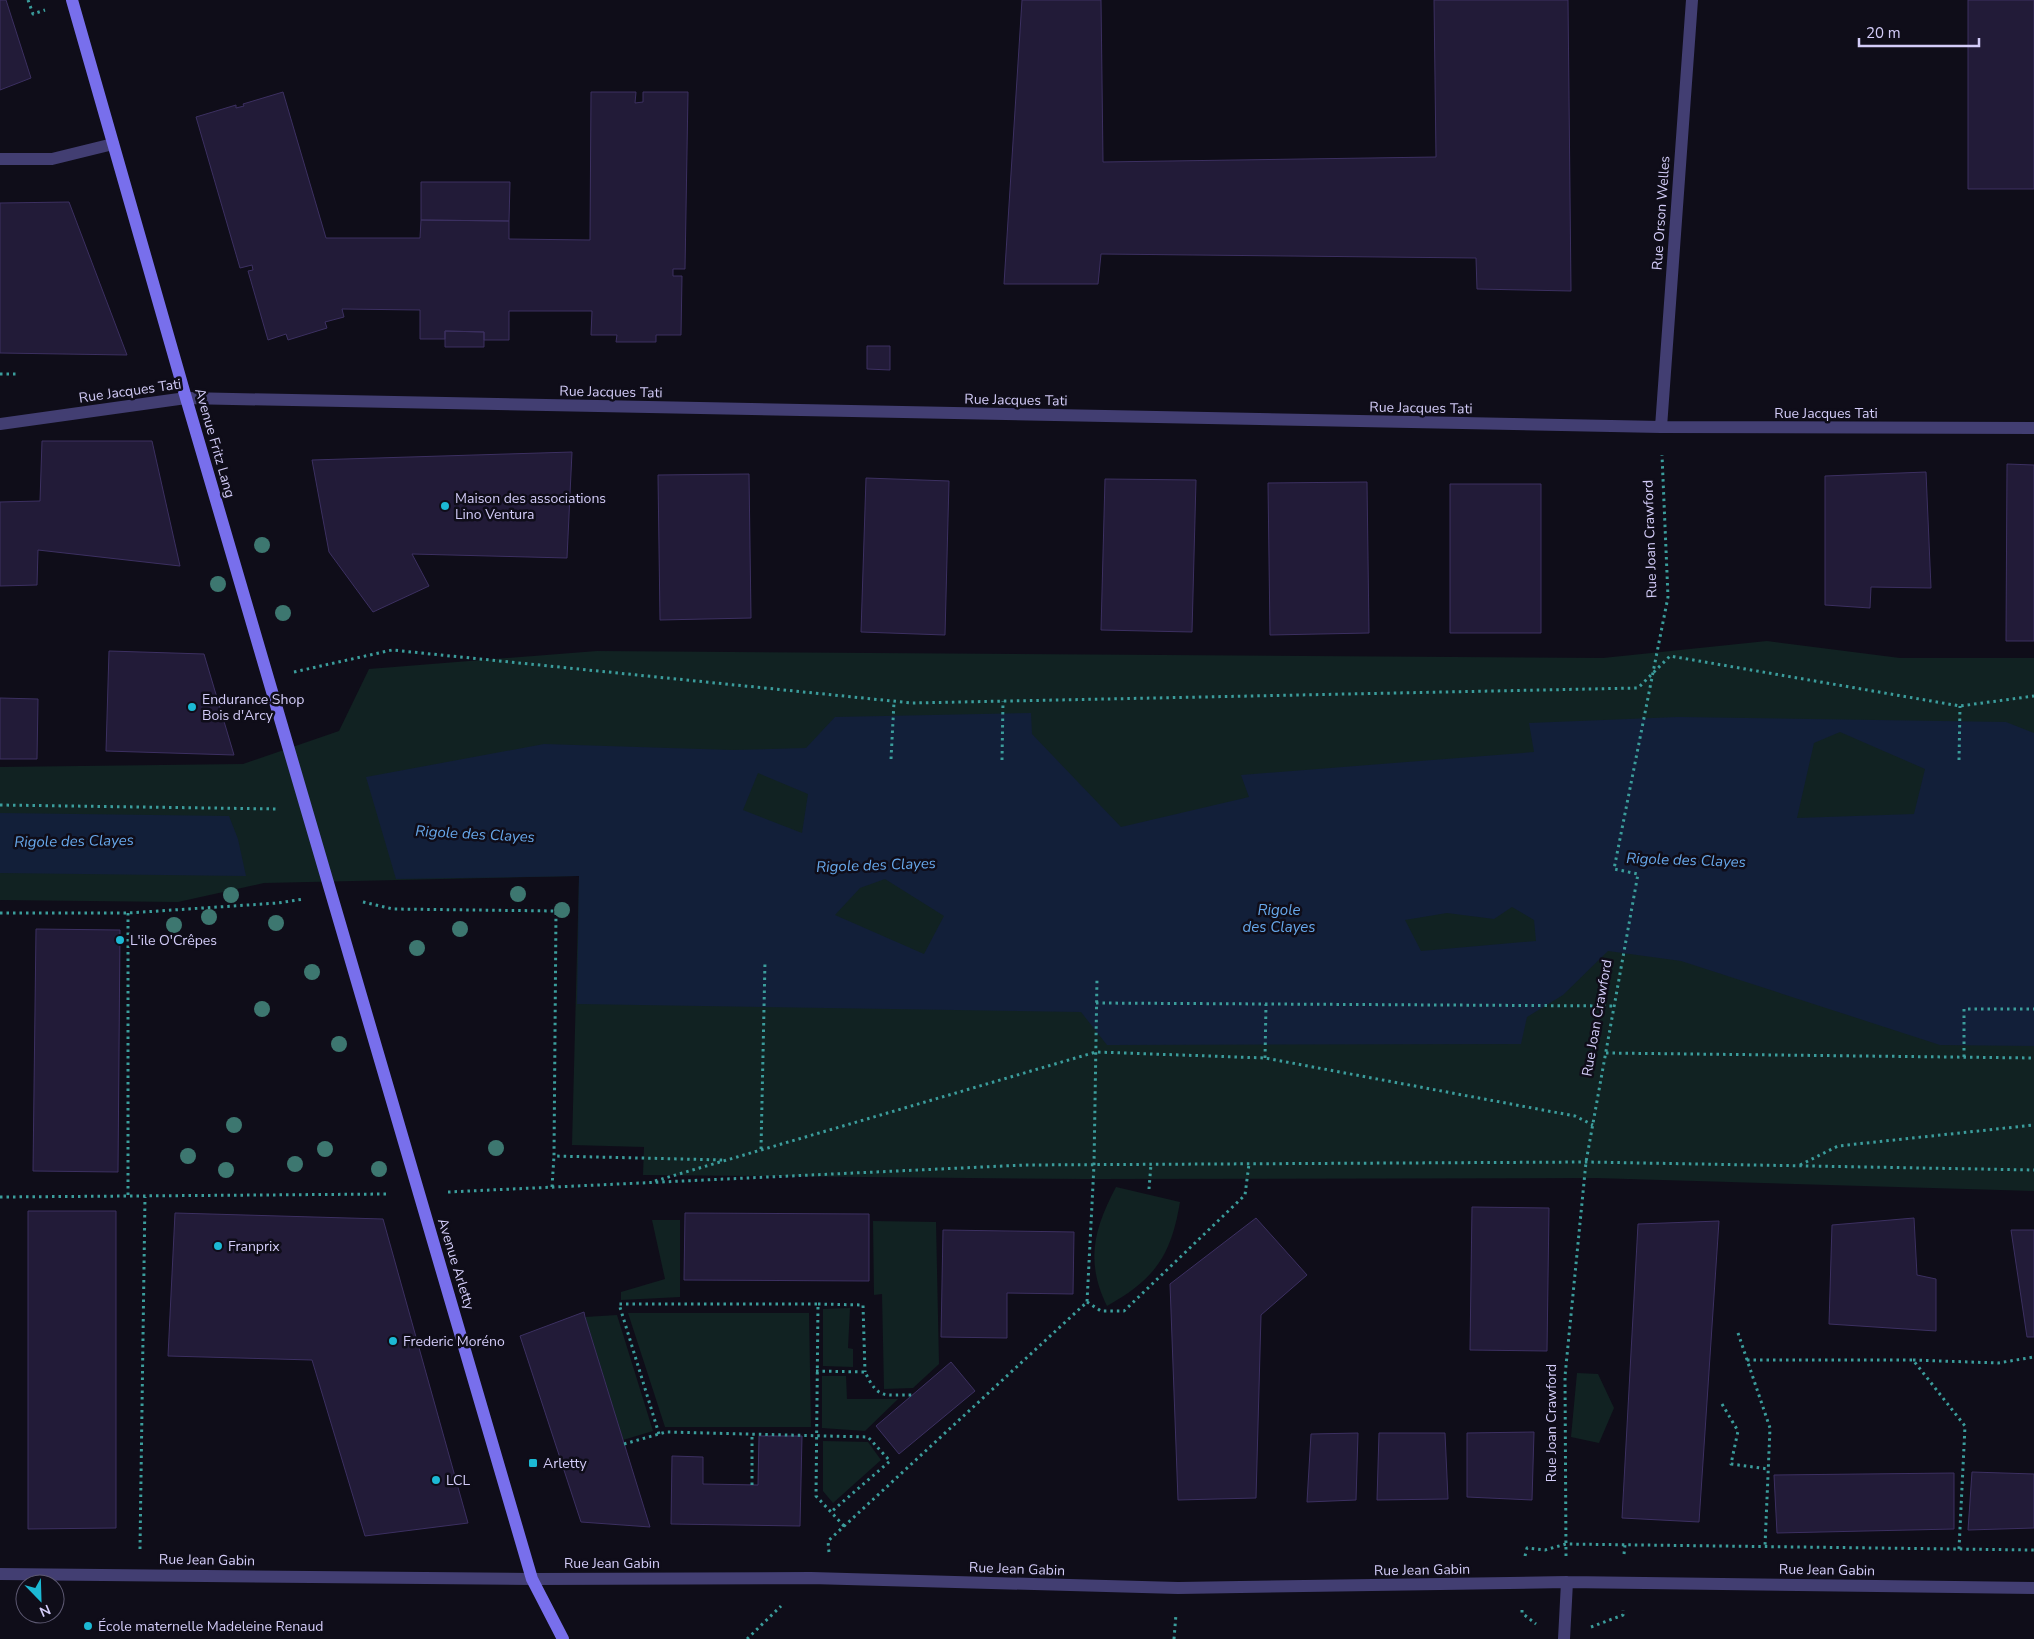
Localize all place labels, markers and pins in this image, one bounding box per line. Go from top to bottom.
place label: Maison des associations Lino Ventura [455,489,606,524]
marker: Maison des associations Lino Ventura [439,500,451,512]
place label: Endurance Shop Bois d'Arcy [202,690,304,725]
marker: Endurance Shop Bois d'Arcy [186,701,198,713]
place label: L'ile O'Crêpes [130,931,217,950]
marker: L'ile O'Crêpes [114,934,126,946]
place label: Franprix [228,1237,280,1256]
marker: Franprix [212,1240,224,1252]
place label: Frederic Moréno [403,1332,505,1351]
marker: Frederic Moréno [387,1335,399,1347]
place label: Arletty [543,1454,587,1473]
marker: Arletty [527,1457,539,1469]
place label: LCL [446,1471,471,1490]
marker: LCL [430,1474,442,1486]
place label: École maternelle Madeleine Renaud [98,1617,324,1636]
marker: École maternelle Madeleine Renaud [82,1620,94,1632]

